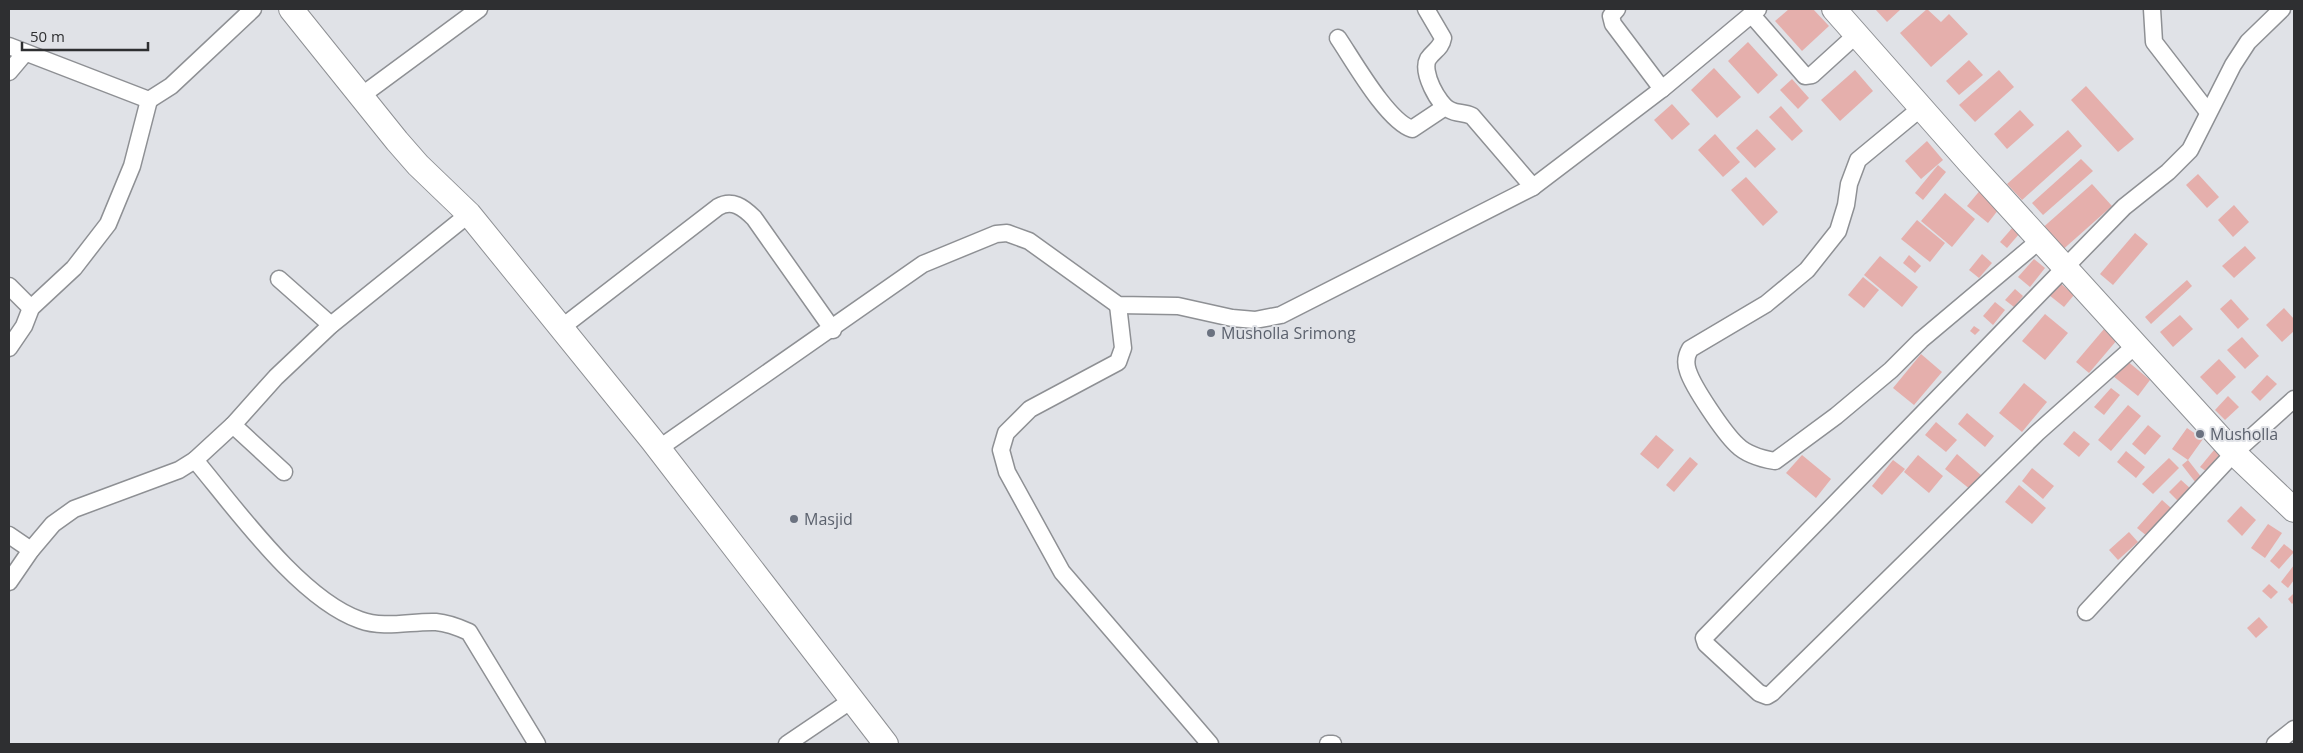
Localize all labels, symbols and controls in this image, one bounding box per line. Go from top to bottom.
scale bar [22,20,149,52]
text: 50 m [30,26,65,46]
place label: Musholla Srimong [1221,322,1356,344]
marker: Musholla Srimong [1205,327,1217,339]
place label: Musholla [2210,423,2278,445]
marker: Musholla [2194,428,2206,440]
place label: Masjid [804,508,853,530]
marker: Masjid [788,513,800,525]

